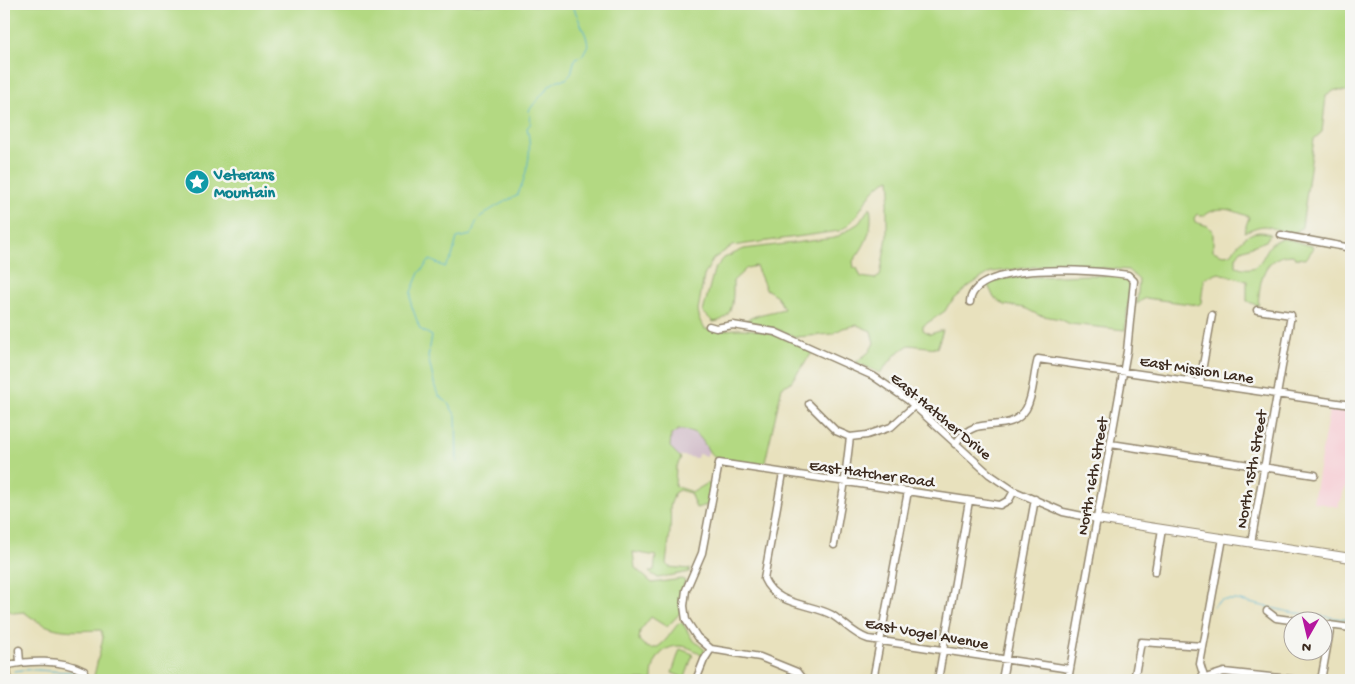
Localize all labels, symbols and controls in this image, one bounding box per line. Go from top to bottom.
place label: Veterans Mountain [213,167,275,204]
place icon: Veterans Mountain [184,169,210,195]
street label: East Mission Lane [1138,353,1256,390]
street label: East Hatcher Drive [885,370,995,466]
street label: North 15th Street [1234,408,1273,530]
street label: North 16th Street [1075,415,1114,537]
street label: East Hatcher Road [808,457,937,494]
north arrow [1282,612,1332,662]
street label: East Vogel Avenue [863,615,990,656]
text: N [1301,637,1312,655]

